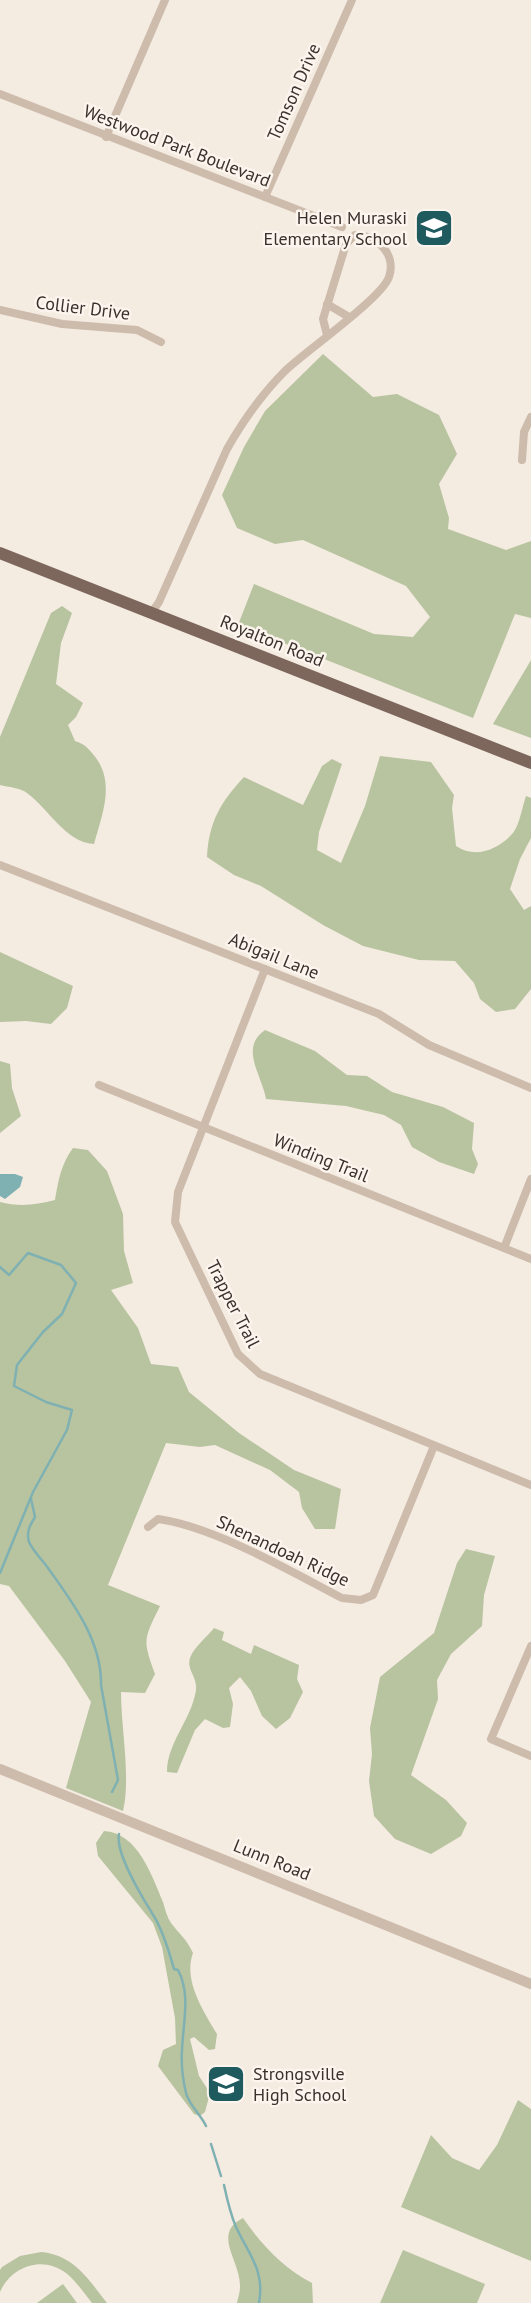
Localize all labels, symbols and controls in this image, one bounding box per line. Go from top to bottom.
street label: Tomson Drive [262,40,325,144]
street label: Westwood Park Boulevard [80,99,274,192]
place label: Helen Muraski Elementary School [264,206,408,250]
school or university icon: Helen Muraski Elementary School [413,207,455,249]
street label: Collier Drive [34,290,132,325]
street label: Royalton Road [217,609,328,672]
street label: Abigail Lane [226,927,323,984]
street label: Winding Trail [270,1128,373,1187]
street label: Trapper Trail [202,1256,266,1352]
street label: Shenandoah Ridge [213,1510,353,1591]
street label: Lunn Road [230,1834,314,1885]
place label: Strongsville High School [253,2062,347,2106]
school or university icon: Strongsville High School [205,2063,247,2105]

